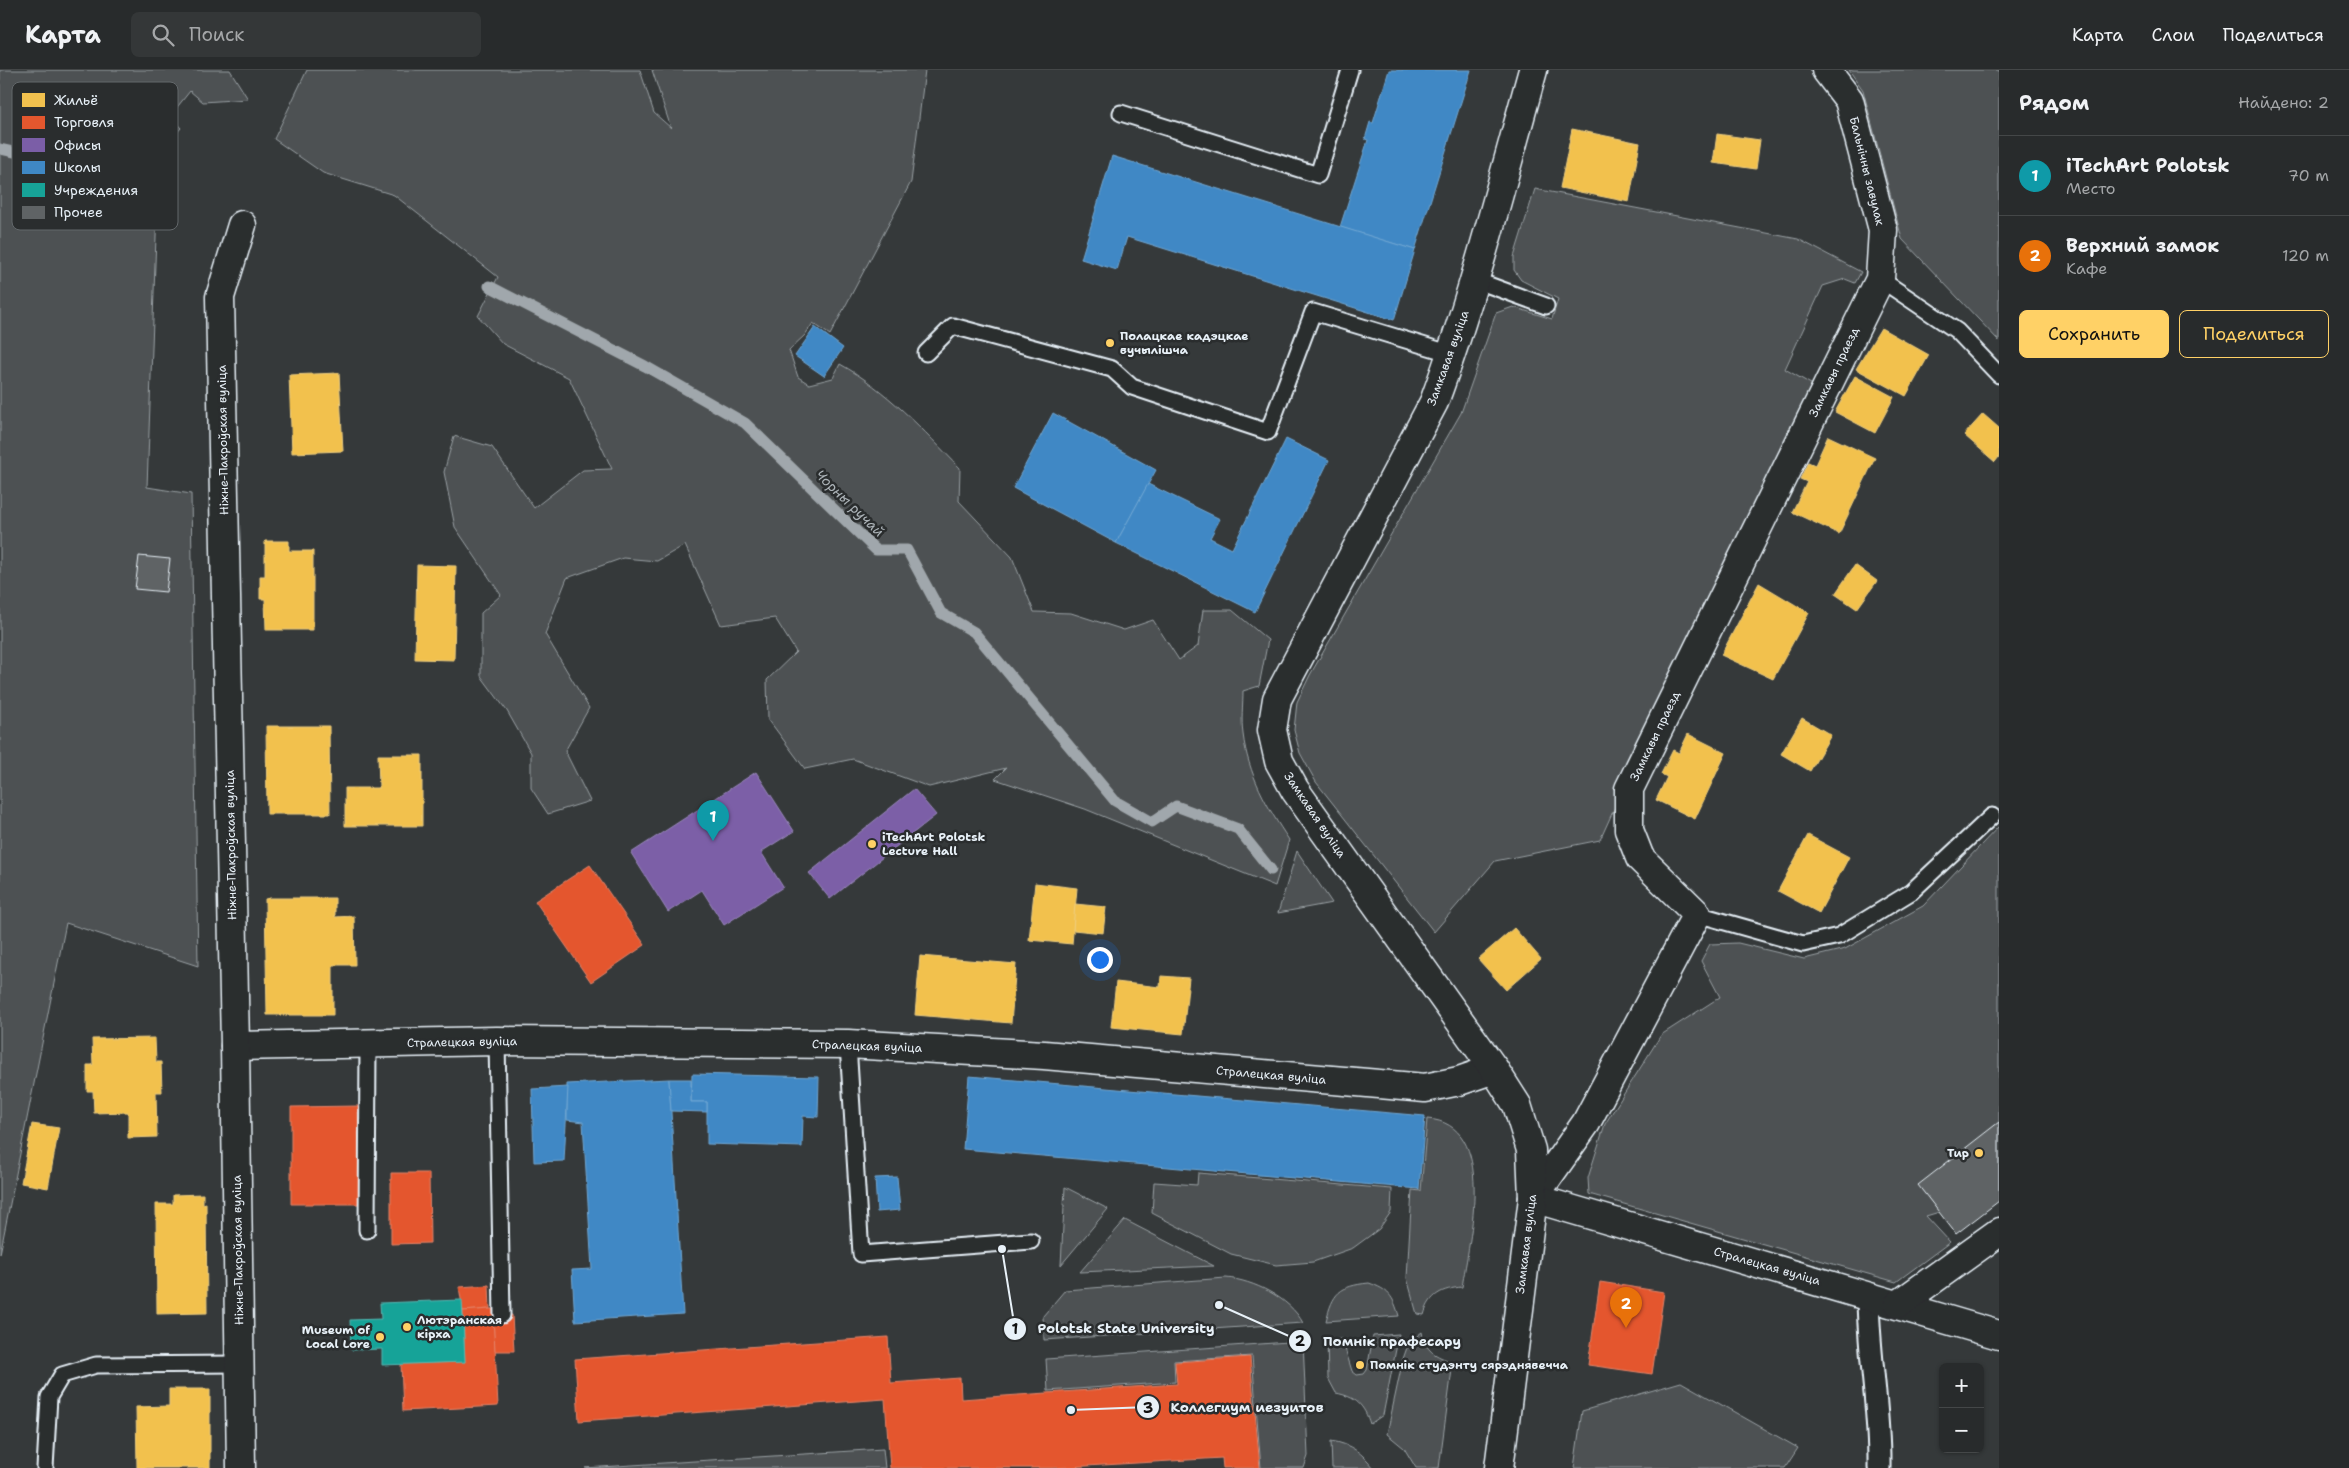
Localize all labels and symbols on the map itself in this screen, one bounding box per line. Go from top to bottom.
legend [12,82,178,230]
text: Жильё [54,91,98,109]
text: Торговля [54,113,114,131]
street label: Бальнічны завулак [1846,115,1888,228]
text: Офисы [54,136,101,154]
text: Школы [54,158,101,176]
text: Учреждения [54,181,138,199]
text: Прочее [54,203,103,221]
street label: Замкавая вуліца [1423,308,1473,408]
street label: Замкавы праезд [1805,324,1863,420]
place label: Полацкае кадэцкае вучылішча [1120,328,1249,358]
marker: Полацкае кадэцкае вучылішча [1104,337,1116,349]
street label: Ніжне-Пакроўская вуліца [214,364,232,515]
water label: Чорны ручай [812,466,888,540]
street label: Замкавы праезд [1626,688,1684,784]
street label: Ніжне-Пакроўская вуліца [222,769,240,920]
street label: Замкавая вуліца [1280,769,1350,861]
pin: 1 [697,800,729,841]
place label: iTechArt Polotsk Lecture Hall [882,829,986,859]
marker: iTechArt Polotsk Lecture Hall [866,838,878,850]
your location [1087,947,1113,973]
street label: Стралецкая вуліца [407,1033,518,1051]
street label: Стралецкая вуліца [812,1036,923,1056]
street label: Стралецкая вуліца [1215,1062,1327,1088]
place label: Тир [1947,1145,1969,1161]
marker: Тир [1973,1147,1985,1159]
street label: Ніжне-Пакроўская вуліца [229,1174,247,1325]
street label: Замкавая вуліца [1512,1193,1540,1295]
street label: Стралецкая вуліца [1712,1243,1823,1289]
pin: 2 [1610,1287,1642,1328]
place label: Лютэранская кірха [417,1312,502,1342]
callout: Polotsk State University [1003,1314,1225,1343]
text: 1 [1012,1319,1019,1339]
text: Polotsk State University [1038,1319,1214,1337]
marker: Лютэранская кірха [401,1321,413,1333]
place label: Museum of Local Lore [302,1322,370,1352]
callout: Помнік прафесару [1288,1326,1471,1355]
marker: Museum of Local Lore [374,1331,386,1343]
text: 2 [1295,1331,1306,1351]
text: Помнік прафесару [1323,1332,1461,1350]
place label: Помнік студэнту сярэднявечча [1370,1357,1569,1373]
marker: Помнік студэнту сярэднявечча [1354,1359,1366,1371]
callout: Коллегиум иезуитов [1135,1393,1333,1422]
text: 3 [1143,1398,1153,1418]
text: Коллегиум иезуитов [1171,1398,1324,1416]

